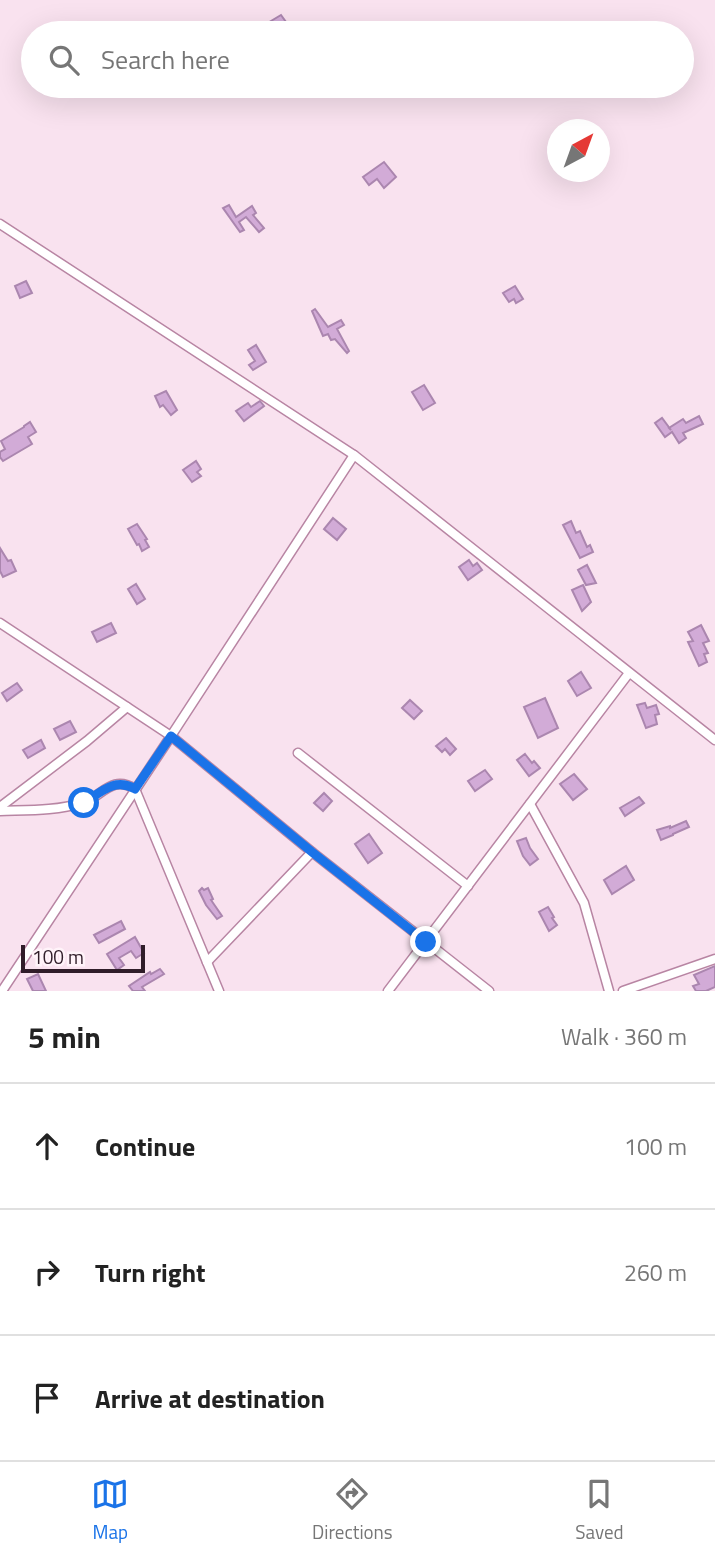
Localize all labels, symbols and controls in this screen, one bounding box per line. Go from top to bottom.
search box [21,21,694,98]
text: Search here [101,40,230,79]
icon: search [45,41,83,79]
north arrow [547,119,610,182]
route start [68,787,99,818]
route end [410,926,441,957]
scale bar [21,942,145,974]
text: 100 m [32,942,84,971]
text: 5 min [28,1014,101,1060]
text: Walk · 360 m [561,1019,687,1054]
icon: ahead [28,1127,66,1165]
text: Continue [95,1127,195,1166]
text: 100 m [624,1129,687,1164]
icon: right [28,1253,66,1291]
text: Turn right [95,1253,206,1292]
text: 260 m [624,1255,687,1290]
icon: arrive [28,1379,66,1417]
text: Arrive at destination [95,1379,325,1418]
tab: Map [91,1475,129,1546]
tab: Directions [312,1475,393,1546]
tab: Saved [575,1475,624,1546]

